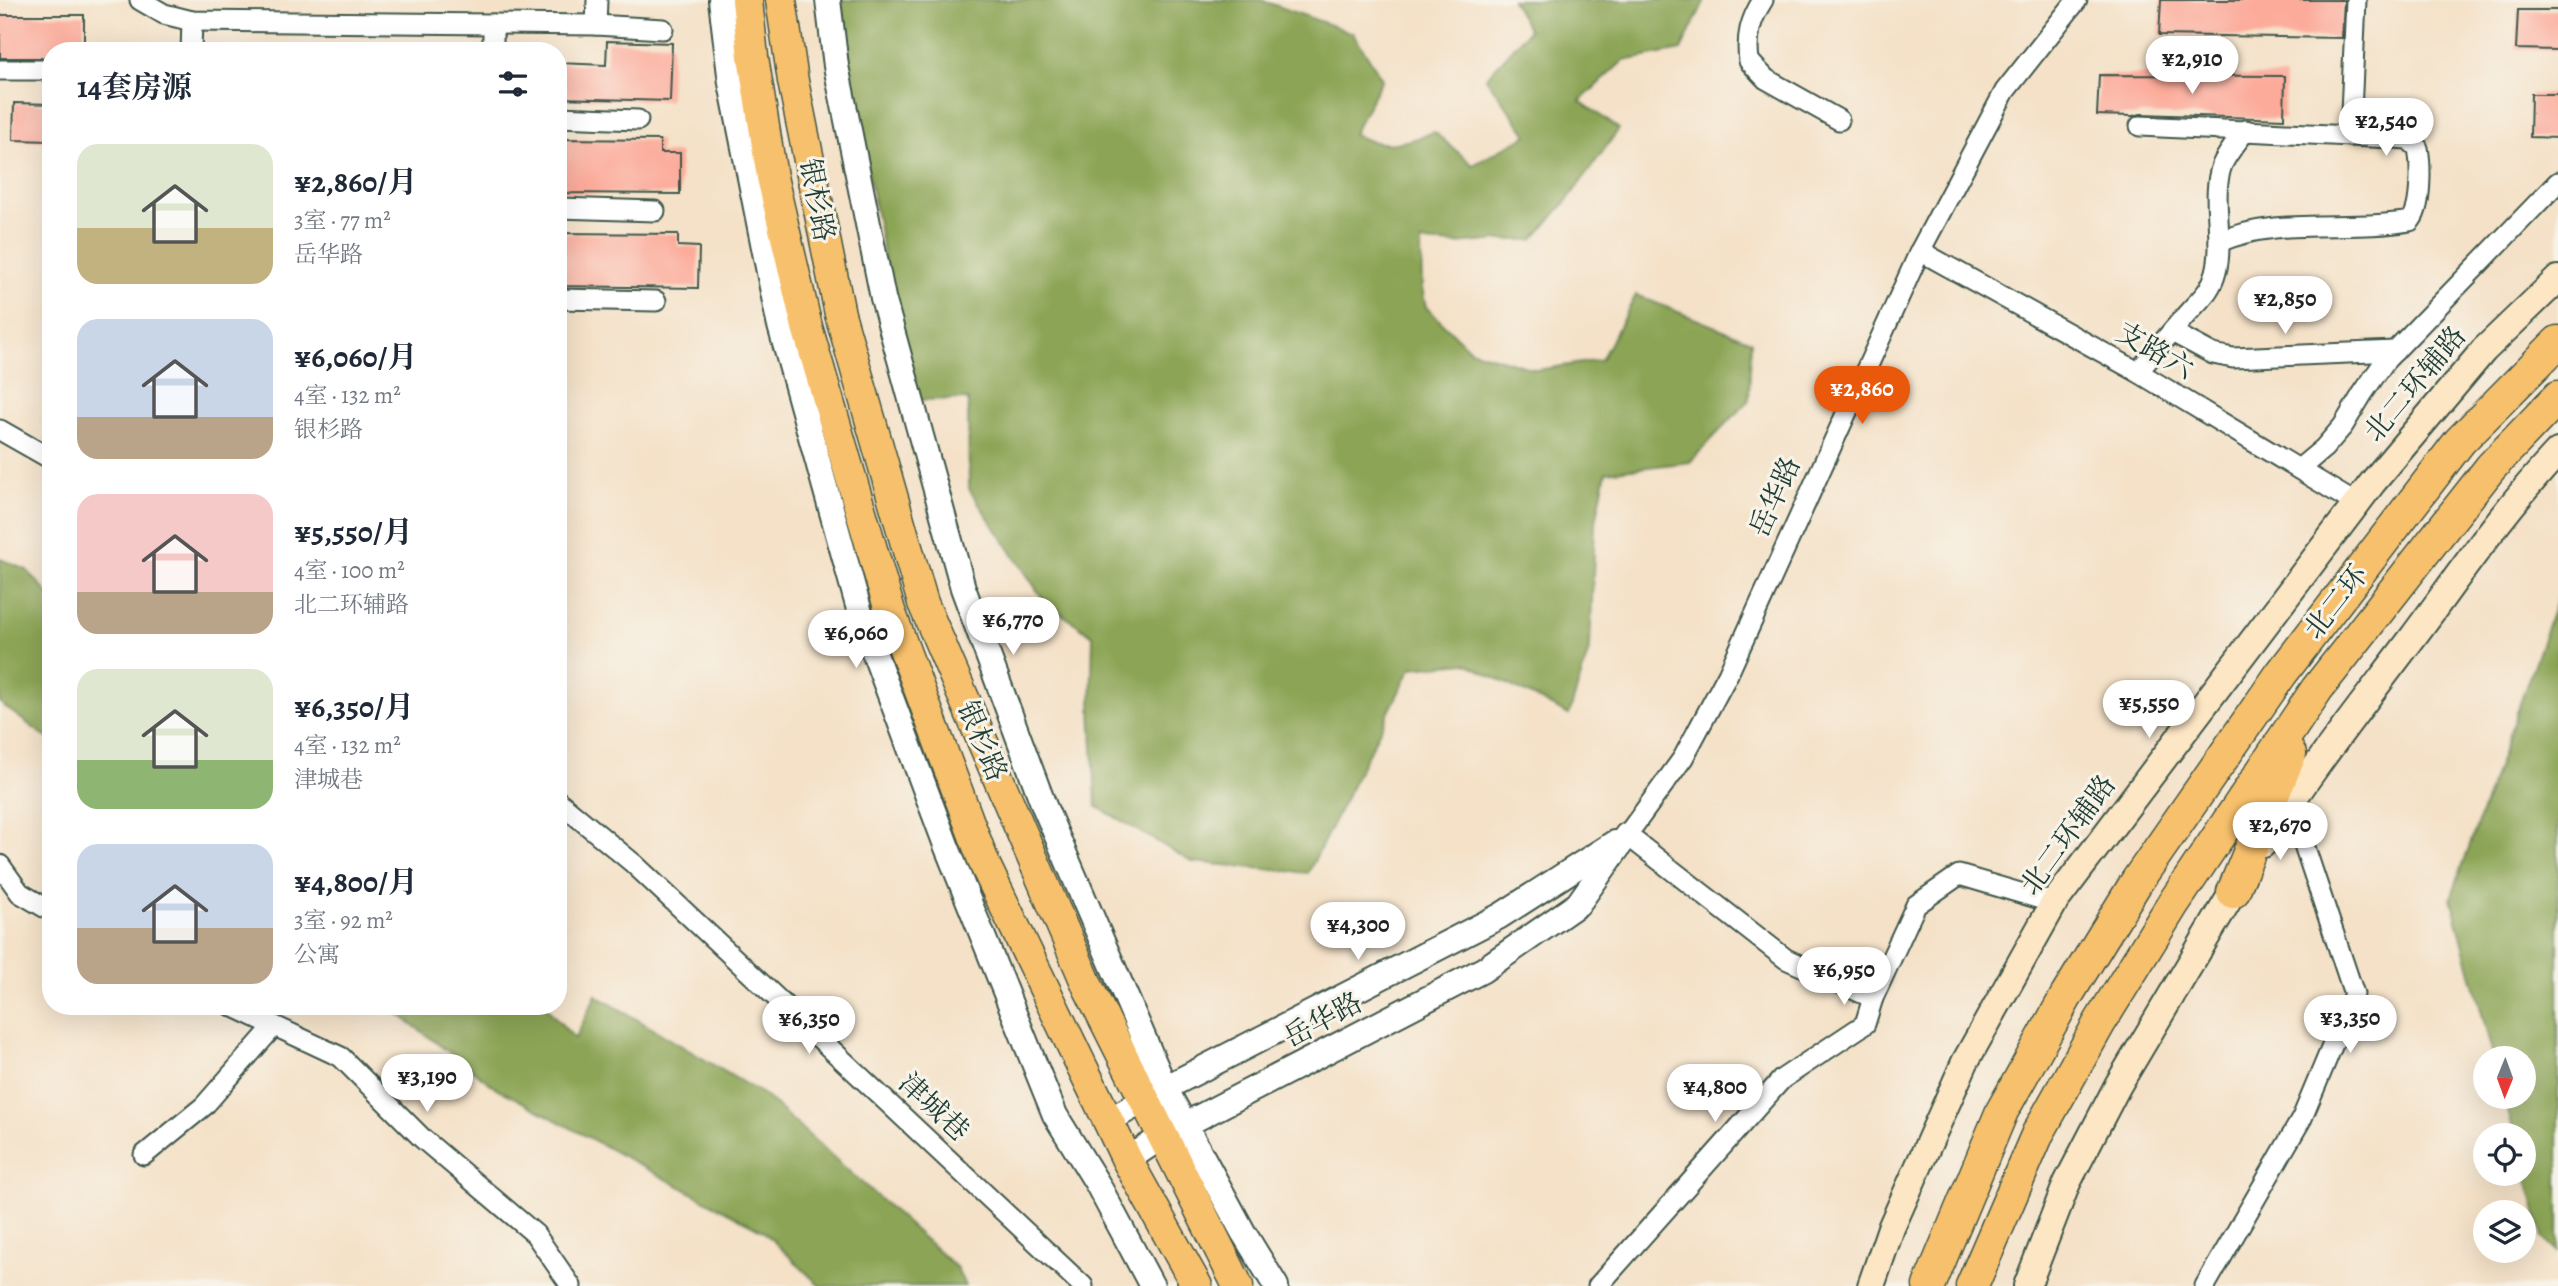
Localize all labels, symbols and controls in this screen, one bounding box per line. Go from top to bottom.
pin: ¥2,910 [2135,36,2249,96]
text: ¥2,910 [2162,43,2222,74]
icon: filters [494,65,532,103]
text: 14套房源 [77,67,192,107]
pin: ¥2,540 [2329,99,2443,158]
text: ¥2,540 [2355,105,2417,136]
street label: 银杉路 [790,155,844,245]
text: ¥2,860/月 [294,162,417,202]
icon: home [133,172,217,256]
text: 3室 · 77 m² [294,205,391,236]
text: 岳华路 [294,239,363,270]
pin: ¥2,850 [2228,276,2342,336]
text: ¥2,850 [2254,283,2316,314]
street label: 支路六 [2109,314,2201,388]
street label: 北二环辅路 [2355,318,2475,450]
text: ¥6,060/月 [294,337,417,377]
icon: home [133,347,217,431]
pin: ¥2,860 [1805,366,1919,426]
text: ¥2,860 [1830,373,1894,404]
text: 4室 · 132 m² [294,380,401,411]
text: 银杉路 [294,414,363,445]
street label: 岳华路 [1741,451,1809,543]
text: ¥5,550/月 [294,512,413,552]
icon: home [133,522,217,606]
text: 4室 · 100 m² [294,555,405,586]
street label: 北二环 [2295,557,2377,647]
text: 北二环辅路 [294,589,409,620]
pin: ¥6,770 [956,598,1070,657]
text: ¥6,770 [982,604,1044,635]
pin: ¥6,060 [799,610,913,670]
text: ¥6,060 [824,617,888,648]
pin: ¥5,550 [2092,680,2206,740]
text: ¥6,350/月 [294,687,414,727]
text: ¥5,550 [2119,687,2179,718]
street label: 银杉路 [948,695,1016,787]
icon: home [133,697,217,781]
text: 4室 · 132 m² [294,730,401,761]
text: 津城巷 [294,764,363,795]
street label: 北二环辅路 [2011,767,2125,903]
pin: ¥2,670 [2223,802,2337,862]
text: ¥2,670 [2249,809,2311,840]
text: ¥4,800/月 [294,862,418,902]
icon: home [133,872,217,956]
pin: ¥4,300 [1301,902,1415,962]
text: 3室 · 92 m² [294,905,393,936]
text: ¥4,300 [1326,909,1390,940]
text: 公寓 [294,939,340,970]
pin: ¥6,950 [1787,948,1901,1007]
text: ¥6,950 [1813,954,1875,985]
street label: 岳华路 [1277,984,1369,1056]
pin: ¥6,350 [752,996,866,1056]
pin: ¥3,350 [2293,996,2407,1055]
text: ¥3,350 [2320,1002,2380,1033]
text: ¥6,350 [778,1003,840,1034]
north arrow [2473,1046,2536,1110]
map controls [2473,1046,2536,1263]
pin: ¥3,190 [370,1054,484,1114]
text: ¥3,190 [397,1061,457,1092]
street label: 津城巷 [890,1064,978,1150]
pin: ¥4,800 [1658,1064,1772,1124]
text: ¥4,800 [1683,1071,1747,1102]
button: locate [2473,1123,2536,1186]
button: layers [2473,1200,2536,1263]

